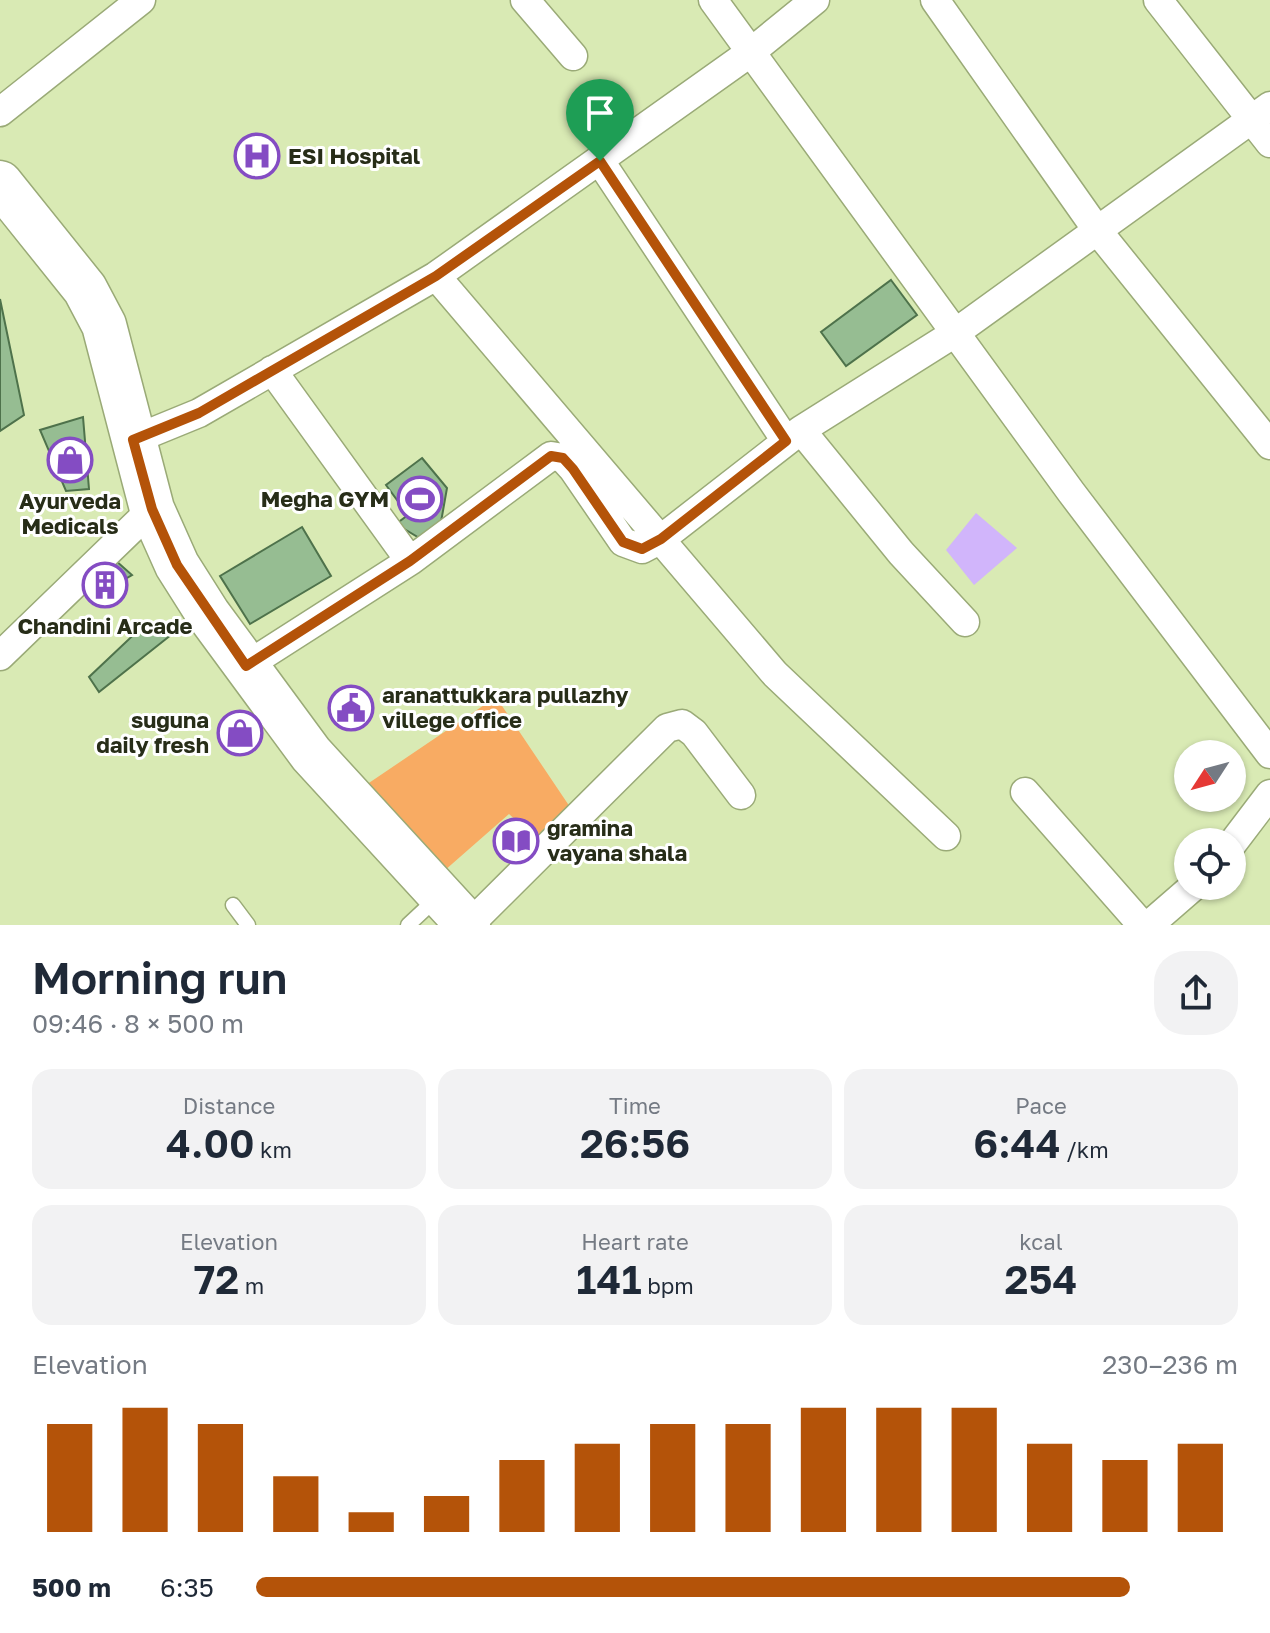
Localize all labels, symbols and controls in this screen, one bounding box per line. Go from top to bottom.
pin [566,79,634,161]
icon: arrive [578,91,622,135]
hospital icon: ESI Hospital [233,132,281,180]
place label: ESI Hospital [288,142,420,169]
shop icon: Ayurveda Medicals [46,436,94,484]
sports icon: Megha GYM [396,475,444,523]
place label: Megha GYM [261,485,389,512]
place label: Ayurveda Medicals [19,487,121,539]
building icon: Chandini Arcade [81,561,129,609]
place label: Chandini Arcade [17,612,193,639]
place label: aranattukkara pullazhy villege office [382,681,628,733]
public building icon: aranattukkara pullazhy villege office [327,684,375,732]
place label: suguna daily fresh [96,706,209,758]
shop icon: suguna daily fresh [216,709,264,757]
north arrow [1174,740,1246,812]
map controls [1174,740,1246,900]
place label: gramina vayana shala [547,814,687,866]
library icon: gramina vayana shala [492,817,540,865]
button: locate [1174,828,1246,900]
text: Morning run [32,951,287,1004]
button: share [1154,951,1238,1035]
text: 09:46 · 8 × 500 m [32,1008,244,1039]
text: Distance [183,1092,275,1119]
text: Time [609,1092,661,1119]
text: Pace [1015,1092,1067,1119]
text: 4.00 [166,1119,255,1167]
text: 26:56 [580,1119,690,1167]
text: 6:44 [973,1119,1061,1167]
text: km [255,1136,292,1163]
text: /km [1061,1136,1109,1163]
text: Elevation [180,1228,278,1255]
text: Heart rate [581,1228,689,1255]
text: kcal [1019,1228,1063,1255]
text: 72 [194,1255,239,1303]
text: 141 [576,1255,642,1303]
text: 254 [1004,1255,1078,1303]
text: m [239,1272,264,1299]
text: bpm [642,1272,694,1299]
text: Elevation [32,1349,148,1380]
text: 230–236 m [1102,1349,1238,1380]
text: 500 m [32,1572,111,1603]
text: 6:35 [160,1572,214,1603]

